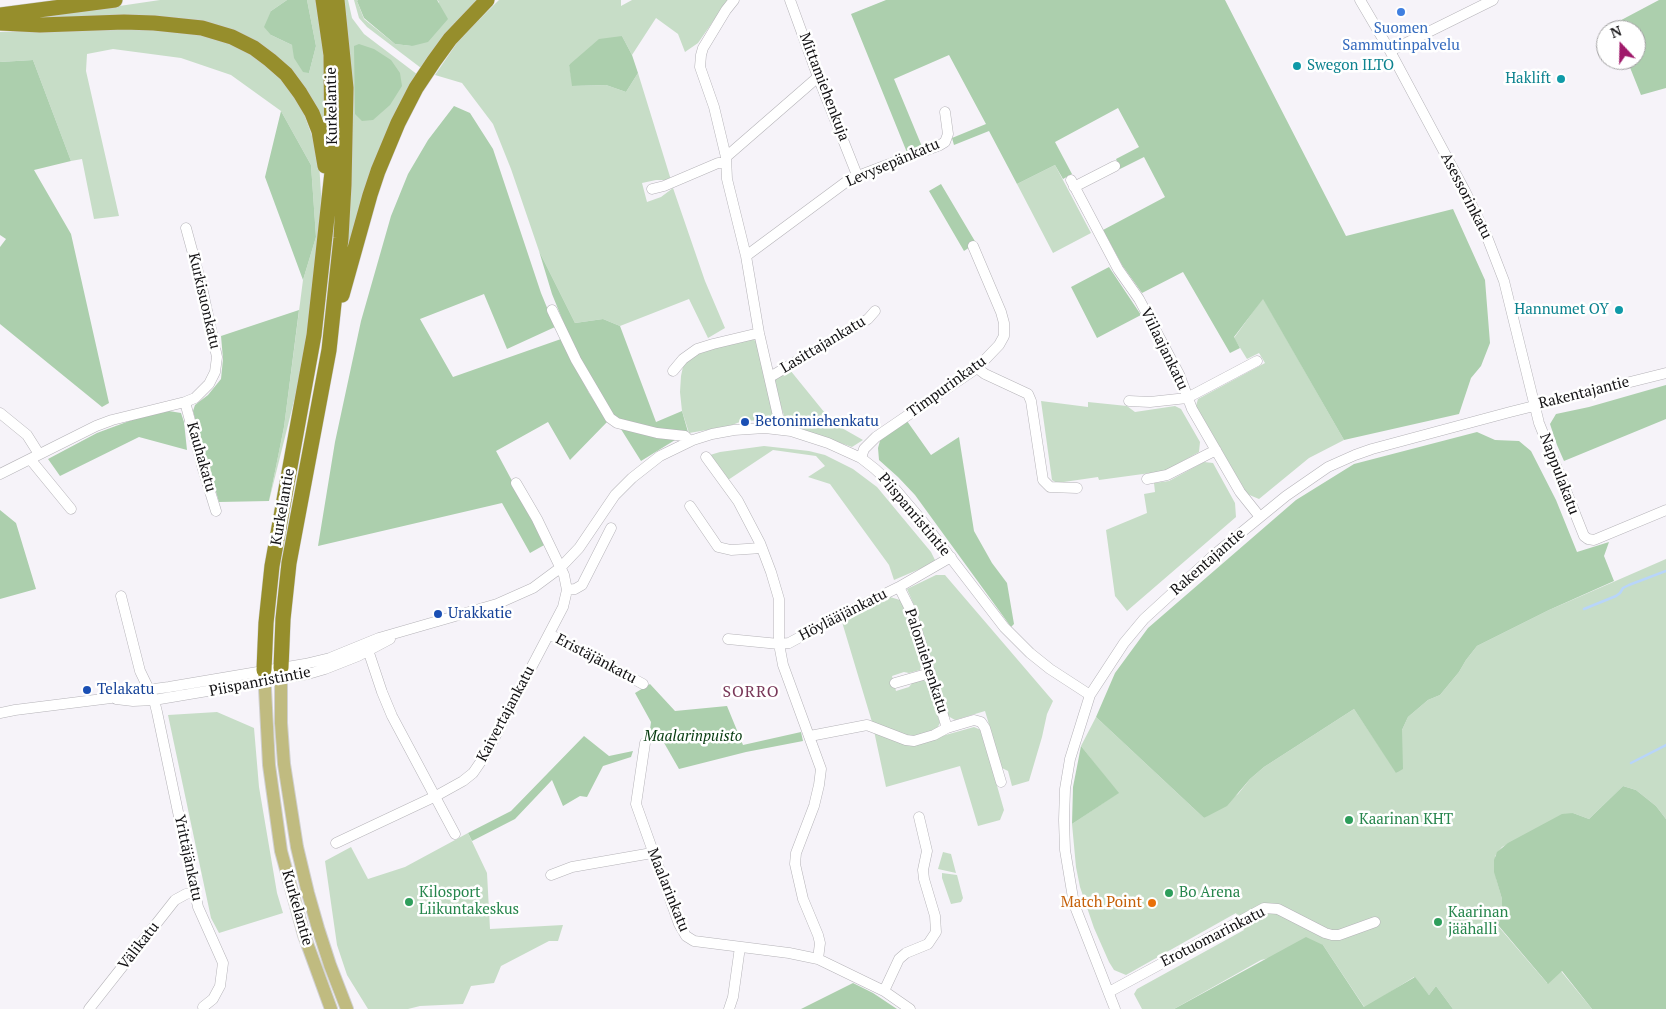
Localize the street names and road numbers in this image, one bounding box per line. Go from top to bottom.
street label: Mittamiehenkuja [795,30,853,144]
street label: Kurkelantie [322,67,342,145]
street label: Levysepänkatu [844,135,942,191]
street label: Asessorinkatu [1437,150,1495,242]
street label: Kurkisuonkatu [184,251,224,351]
street label: Viilaajankatu [1136,305,1192,393]
street label: Lasittajankatu [777,313,869,377]
street label: Timpurinkatu [904,353,990,421]
street label: Rakentajantie [1537,373,1631,413]
street label: Kauhakatu [182,420,220,494]
street label: Nappulakatu [1535,431,1583,517]
street label: Kurkelantie [267,467,299,547]
street label: Piispanristintie [874,470,954,560]
street label: Rakentajantie [1167,525,1249,599]
street label: Höylääjänkatu [796,585,890,645]
street label: Palomiehenkatu [901,606,951,716]
street label: Eristäjänkatu [553,630,639,688]
street label: Piispanristintie [208,663,312,701]
street label: Kaivertajankatu [473,663,539,765]
street label: Yrittäjänkatu [170,813,206,903]
street label: Maalarinkatu [643,845,693,935]
street label: Kurkelantie [278,868,316,948]
street label: Erotuomarinkatu [1158,903,1268,971]
street label: Välikatu [115,918,163,974]

